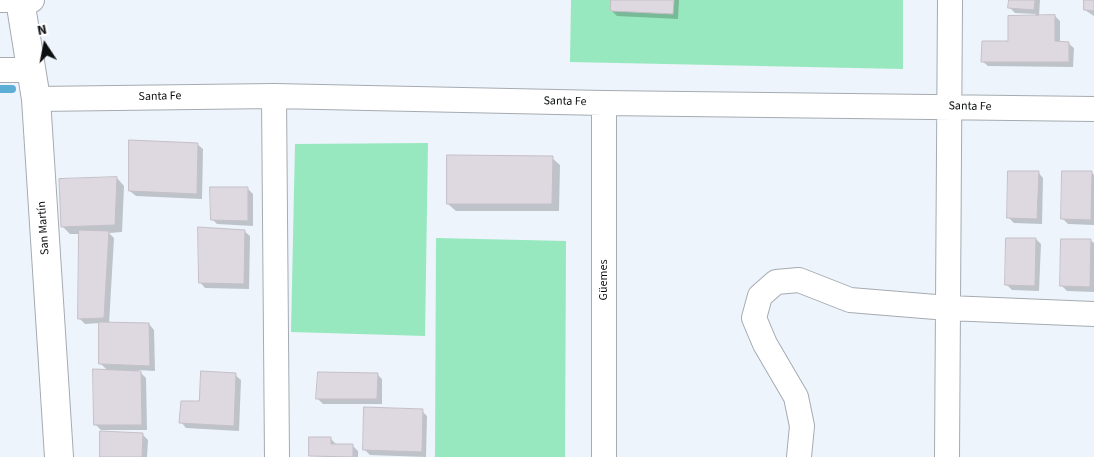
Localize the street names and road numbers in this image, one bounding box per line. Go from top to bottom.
street label: Santa Fe [138,89,182,105]
street label: Santa Fe [543,94,587,110]
street label: Santa Fe [948,99,992,115]
street label: San Martín [35,201,53,255]
street label: Güemes [597,260,611,300]

